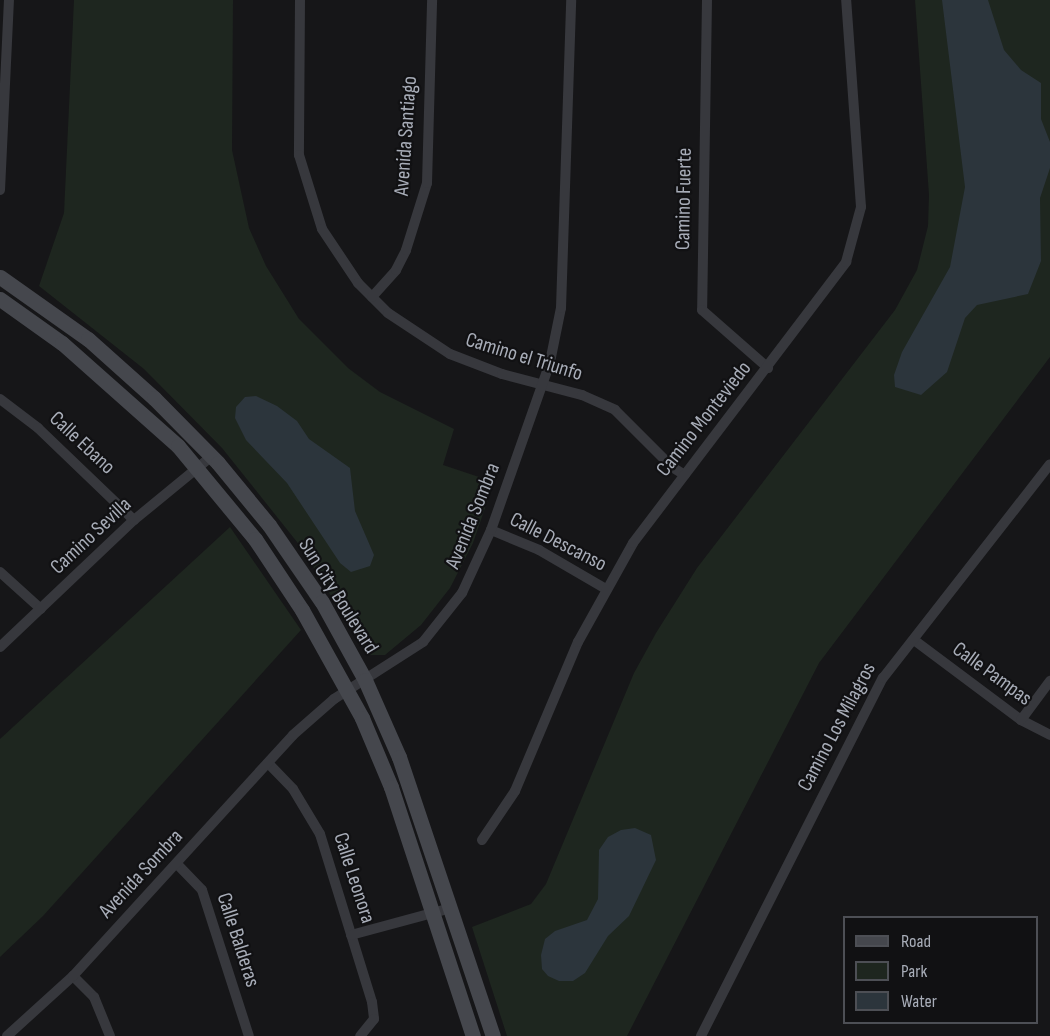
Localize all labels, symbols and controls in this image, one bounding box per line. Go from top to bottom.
street label: Avenida Santiago [389,75,423,197]
street label: Camino Fuerte [671,148,697,250]
street label: Camino el Triunfo [462,327,586,387]
street label: Camino Monteviedo [651,356,757,482]
street label: Calle Ebano [44,406,120,480]
street label: Avenida Sombra [440,459,506,573]
street label: Camino Sevilla [45,492,137,580]
street label: Calle Descanso [505,507,611,577]
street label: Sun City Boulevard [292,534,384,658]
street label: Calle Pampas [947,637,1037,711]
street label: Camino Los Milagros [793,658,881,796]
street label: Avenida Sombra [94,824,188,924]
street label: Calle Leonora [328,830,380,926]
street label: Calle Balderas [211,890,265,990]
legend [843,916,1038,1024]
text: Road [901,931,931,952]
text: Park [901,961,927,982]
text: Water [901,991,937,1012]

